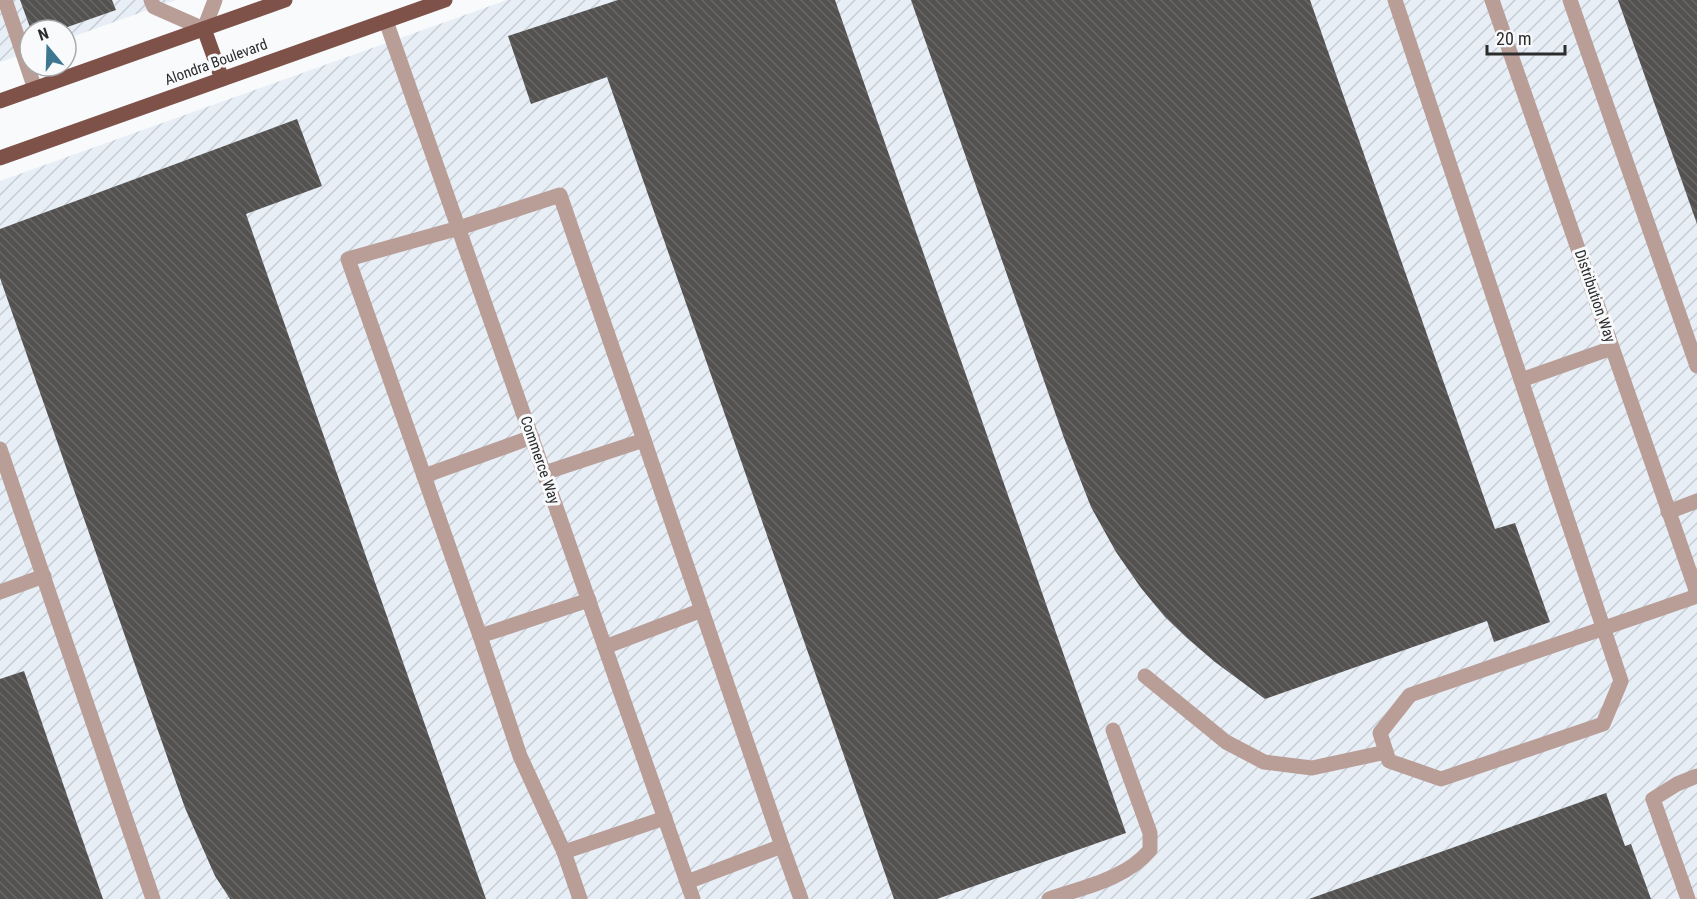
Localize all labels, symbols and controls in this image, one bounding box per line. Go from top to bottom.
north arrow [18,18,78,78]
scale bar [1487,18,1565,56]
text: N [36,24,51,45]
text: 20 m [1496,28,1531,49]
street label: Alondra Boulevard [162,35,270,89]
street label: Distribution Way [1571,247,1619,345]
street label: Commerce Way [517,414,563,506]

